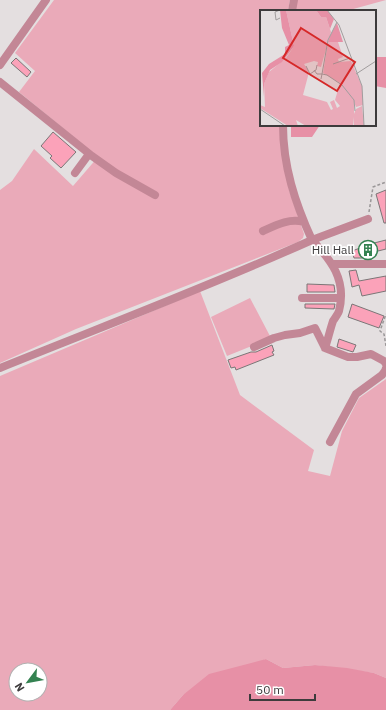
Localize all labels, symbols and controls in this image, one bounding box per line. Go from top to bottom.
inset map [260,10,376,126]
building icon: Hill Hall [357,239,379,261]
place label: Hill Hall [312,242,354,257]
north arrow [8,662,48,702]
scale bar [250,676,315,702]
text: N [11,680,28,694]
text: 50 m [256,682,284,697]

